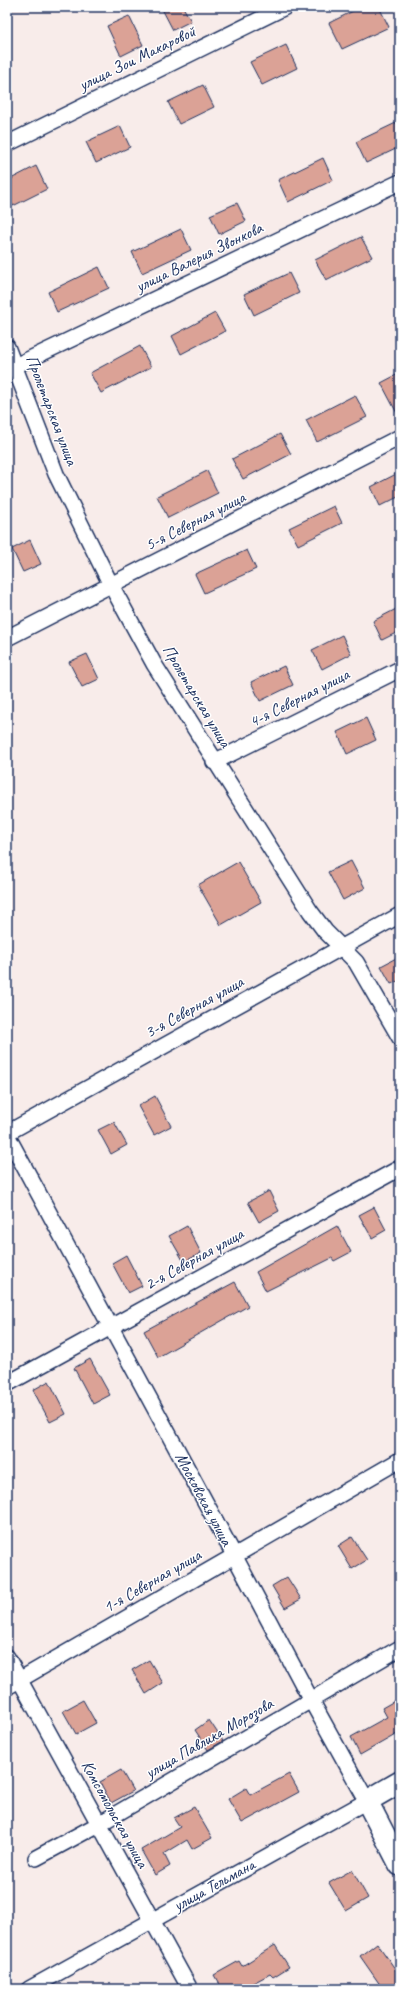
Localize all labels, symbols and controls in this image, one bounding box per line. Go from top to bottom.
street label: улица Зои Макаровой [74,20,200,96]
street label: улица Валерия Звонкова [131,216,267,297]
street label: Пролетарская улица [21,352,83,469]
street label: 5-я Северная улица [141,486,250,555]
street label: Пролетарская улица [158,641,237,752]
street label: 4-я Северная улица [245,663,354,732]
street label: 3-я Северная улица [141,971,248,1043]
street label: 2-я Северная улица [141,1223,248,1295]
street label: Московская улица [171,1449,238,1551]
street label: 1-я Северная улица [99,1544,206,1617]
street label: улица Павлика Морозова [140,1692,279,1784]
street label: Комсомольская улица [77,1757,154,1873]
street label: улица Тельмана [169,1853,260,1916]

